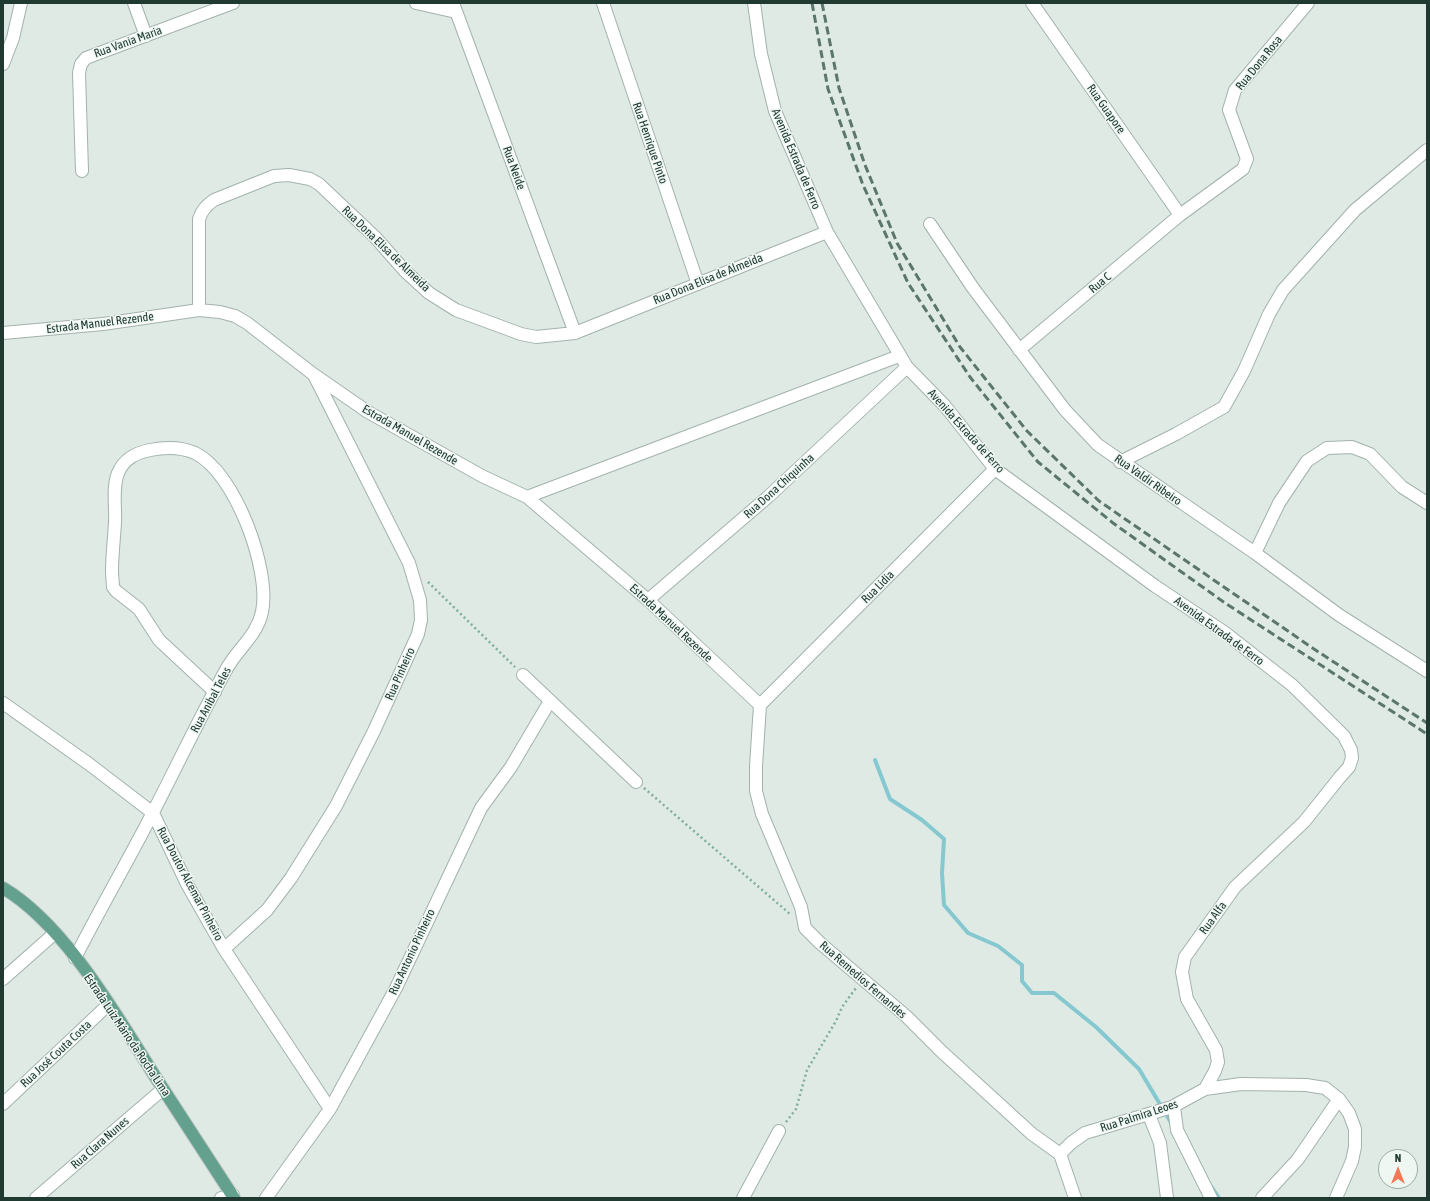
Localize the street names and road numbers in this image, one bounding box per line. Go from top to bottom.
street label: Rua Vania Maria [92,23,164,61]
street label: Rua Dona Rosa [1233,33,1285,93]
street label: Rua Guapore [1084,81,1128,137]
street label: Rua Henrique Pinto [629,100,671,186]
street label: Avenida Estrada de Ferro [768,107,824,211]
street label: Rua Neide [499,144,529,192]
street label: Rua Dona Elisa de Almeida [339,203,433,295]
street label: Rua Dona Elisa de Almeida [651,250,765,308]
street label: Rua C [1086,270,1114,296]
street label: Estrada Manuel Rezende [45,309,155,337]
street label: Avenida Estrada de Ferro [925,386,1007,476]
street label: Estrada Manuel Rezende [360,402,460,468]
street label: Rua Dona Chiquinha [741,451,817,521]
street label: Rua Valdir Ribeiro [1112,452,1184,508]
street label: Rua Lidia [859,568,897,606]
street label: Estrada Manuel Rezende [627,581,715,665]
street label: Avenida Estrada de Ferro [1171,593,1267,669]
street label: Rua Pinheiro [382,645,418,703]
street label: Rua Anibal Teles [188,665,234,735]
street label: Rua Doutor Alcemar Pinheiro [154,825,226,943]
street label: Rua Alfa [1196,899,1230,937]
street label: Rua Antonio Pinheiro [386,907,438,997]
street label: Rua Remedios Fernandes [817,938,909,1022]
street label: Estrada Luiz Mário da Rocha Lima [81,971,173,1099]
street label: Rua José Couta Costa [18,1017,94,1091]
street label: Rua Palmira Leoes [1098,1097,1180,1135]
street label: Rua Clara Nunes [68,1114,132,1172]

